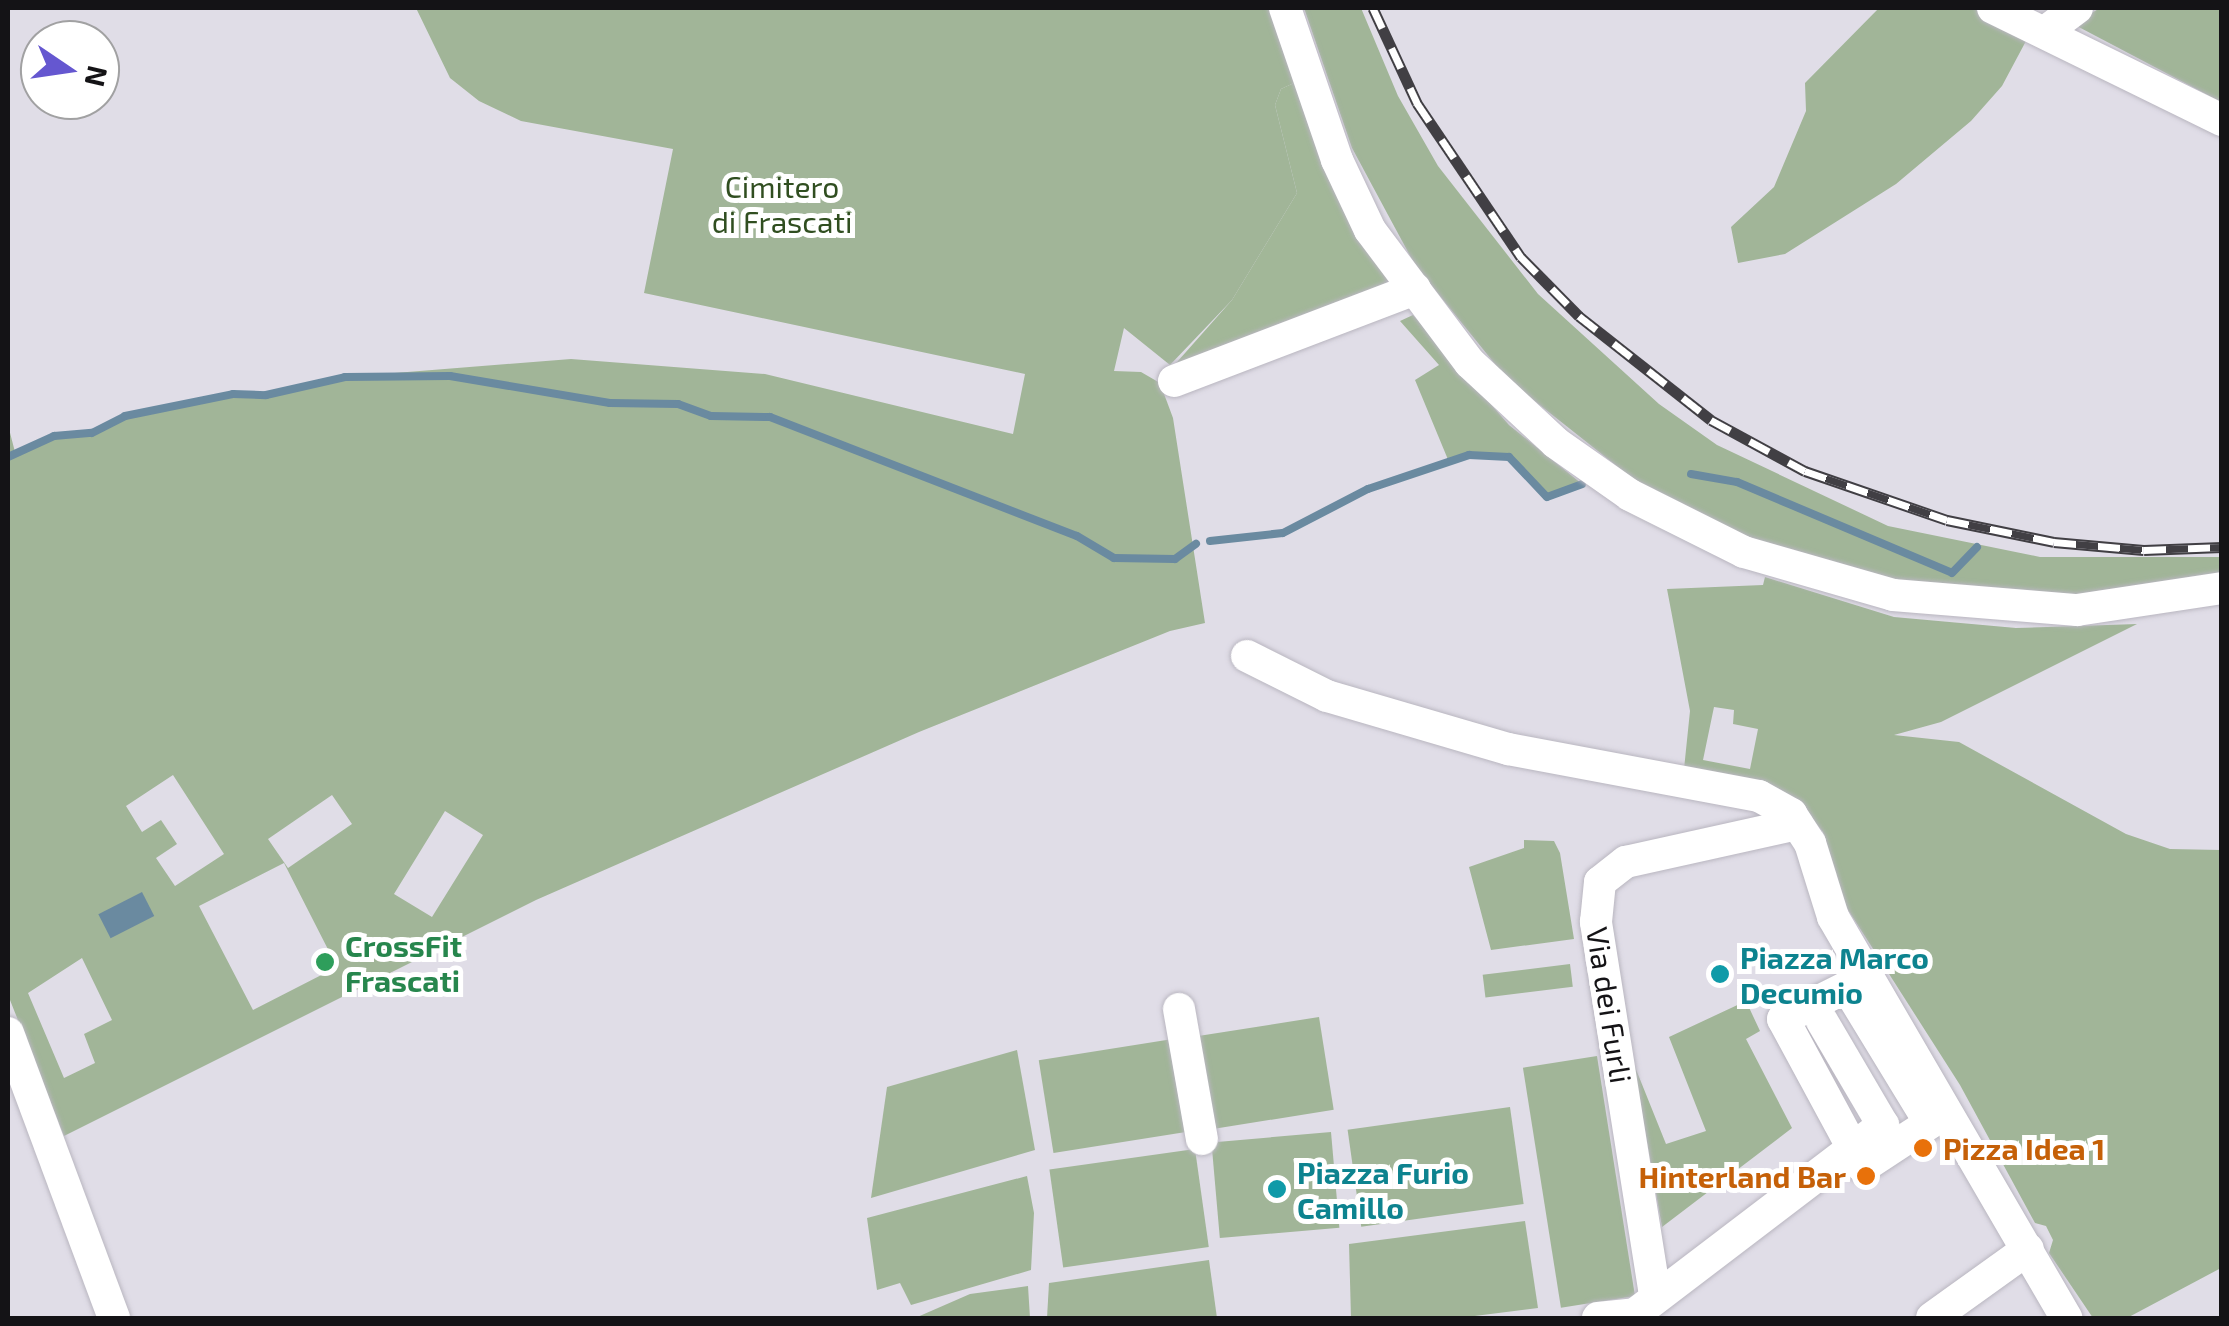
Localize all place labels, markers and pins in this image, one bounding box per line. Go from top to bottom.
place label: CrossFit Frascati [345,927,462,998]
place label: Piazza Marco Decumio [1740,939,1929,1010]
marker: CrossFit Frascati [314,951,336,973]
marker: Piazza Marco Decumio [1709,963,1731,985]
place label: Pizza Idea 1 [1943,1130,2105,1166]
marker: Pizza Idea 1 [1912,1137,1934,1159]
place label: Piazza Furio Camillo [1297,1154,1469,1224]
place label: Hinterland Bar [1638,1158,1846,1194]
marker: Hinterland Bar [1855,1165,1877,1187]
marker: Piazza Furio Camillo [1266,1178,1288,1200]

